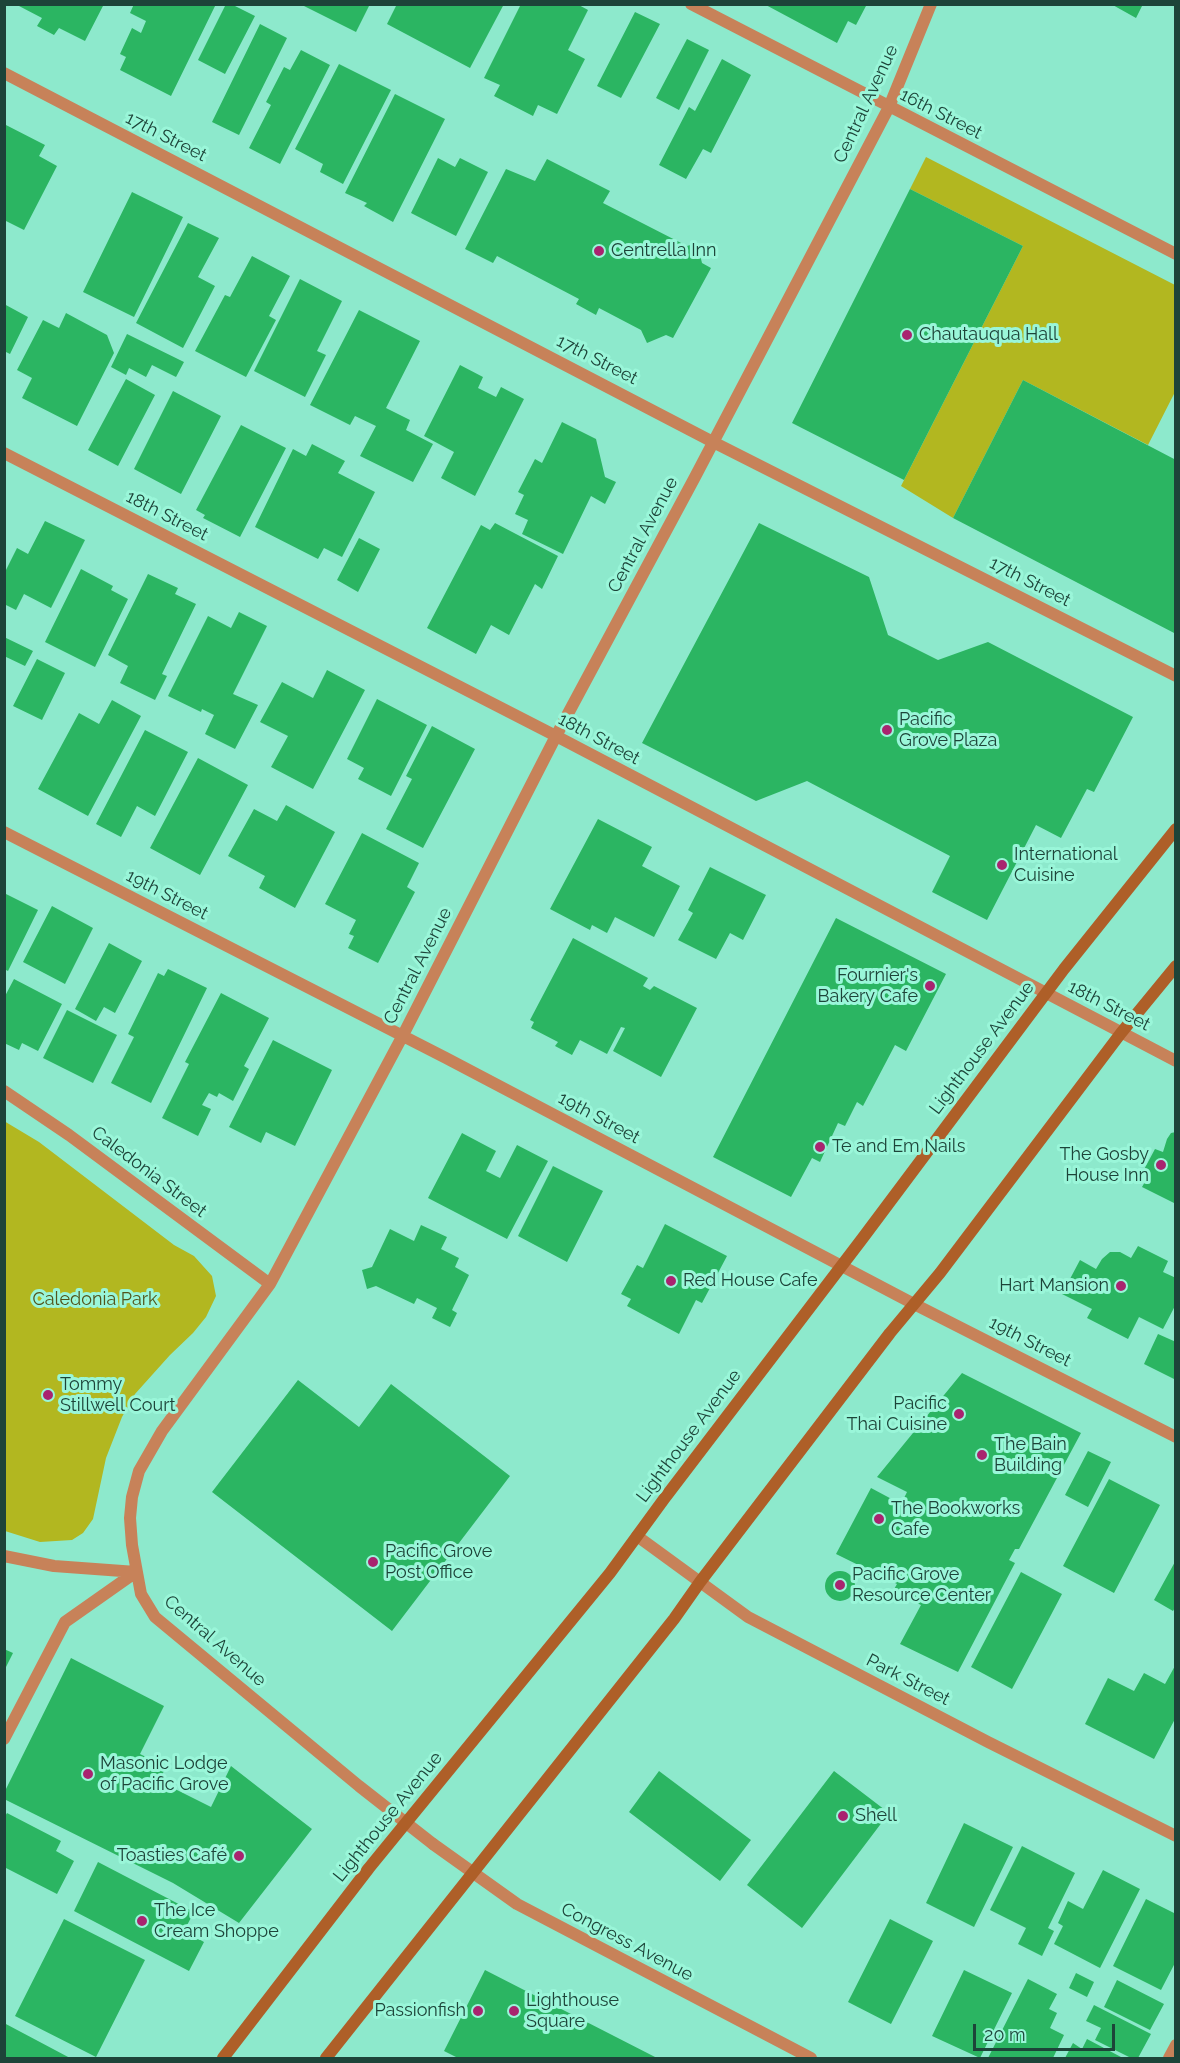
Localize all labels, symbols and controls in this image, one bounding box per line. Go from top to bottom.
street label: Central Avenue [829,41,903,167]
street label: 16th Street [896,84,986,144]
street label: 17th Street [122,107,210,167]
place label: Centrella Inn [611,240,717,262]
marker: Centrella Inn [592,244,606,258]
place label: Chautauqua Hall [919,324,1058,346]
marker: Chautauqua Hall [900,328,914,342]
street label: 17th Street [553,330,641,390]
street label: Central Avenue [603,473,683,597]
street label: 18th Street [122,486,212,546]
street label: 17th Street [986,552,1074,612]
street label: 18th Street [554,708,644,770]
place label: Pacific Grove Plaza [899,709,997,752]
marker: Pacific Grove Plaza [880,723,894,737]
place label: International Cuisine [1014,844,1118,886]
marker: International Cuisine [995,858,1009,872]
street label: 19th Street [122,865,212,925]
street label: Central Avenue [379,904,457,1028]
place label: Fournier's Bakery Cafe [818,965,918,1008]
street label: 18th Street [1064,976,1154,1036]
street label: Lighthouse Avenue [925,977,1039,1119]
marker: Fournier's Bakery Cafe [923,979,937,993]
street label: 19th Street [555,1088,643,1148]
street label: Caledonia Street [87,1122,211,1222]
place label: Te and Em Nails [832,1136,965,1158]
marker: Te and Em Nails [813,1140,827,1154]
place label: The Gosby House Inn [1060,1144,1149,1186]
marker: The Gosby House Inn [1154,1158,1168,1172]
place label: Red House Cafe [683,1270,817,1292]
marker: Red House Cafe [664,1274,678,1288]
place label: Hart Mansion [999,1275,1109,1297]
marker: Hart Mansion [1114,1279,1128,1293]
park label: Caledonia Park [32,1289,158,1311]
street label: 19th Street [985,1312,1075,1372]
street label: Lighthouse Avenue [632,1365,746,1507]
place label: Tommy Stillwell Court [60,1374,176,1416]
marker: Tommy Stillwell Court [41,1388,55,1402]
place label: Pacific Thai Cuisine [847,1393,947,1436]
marker: Pacific Thai Cuisine [952,1407,966,1421]
place label: The Bain Building [994,1434,1067,1476]
marker: The Bain Building [975,1448,989,1462]
place label: The Bookworks Cafe [891,1498,1020,1540]
marker: The Bookworks Cafe [872,1512,886,1526]
place label: Pacific Grove Post Office [385,1541,492,1584]
marker: Pacific Grove Post Office [366,1555,380,1569]
place label: Pacific Grove Resource Center [852,1564,991,1606]
marker: Pacific Grove Resource Center [833,1578,847,1592]
street label: Central Avenue [160,1591,270,1691]
street label: Park Street [862,1650,954,1710]
street label: Lighthouse Avenue [329,1748,447,1886]
place label: Masonic Lodge of Pacific Grove [100,1753,228,1796]
marker: Masonic Lodge of Pacific Grove [81,1767,95,1781]
place label: Shell [855,1805,897,1827]
marker: Shell [836,1809,850,1823]
place label: Toasties Café [117,1845,227,1867]
marker: Toasties Café [232,1849,246,1863]
street label: Congress Avenue [557,1898,697,1986]
place label: The Ice Cream Shoppe [154,1900,279,1942]
marker: The Ice Cream Shoppe [135,1914,149,1928]
place label: Lighthouse Square [526,1990,619,2032]
place label: Passionfish [374,2000,466,2022]
marker: Passionfish [471,2004,485,2018]
marker: Lighthouse Square [507,2004,521,2018]
scale bar [976,2012,1118,2050]
text: 20 m [984,2024,1026,2045]

